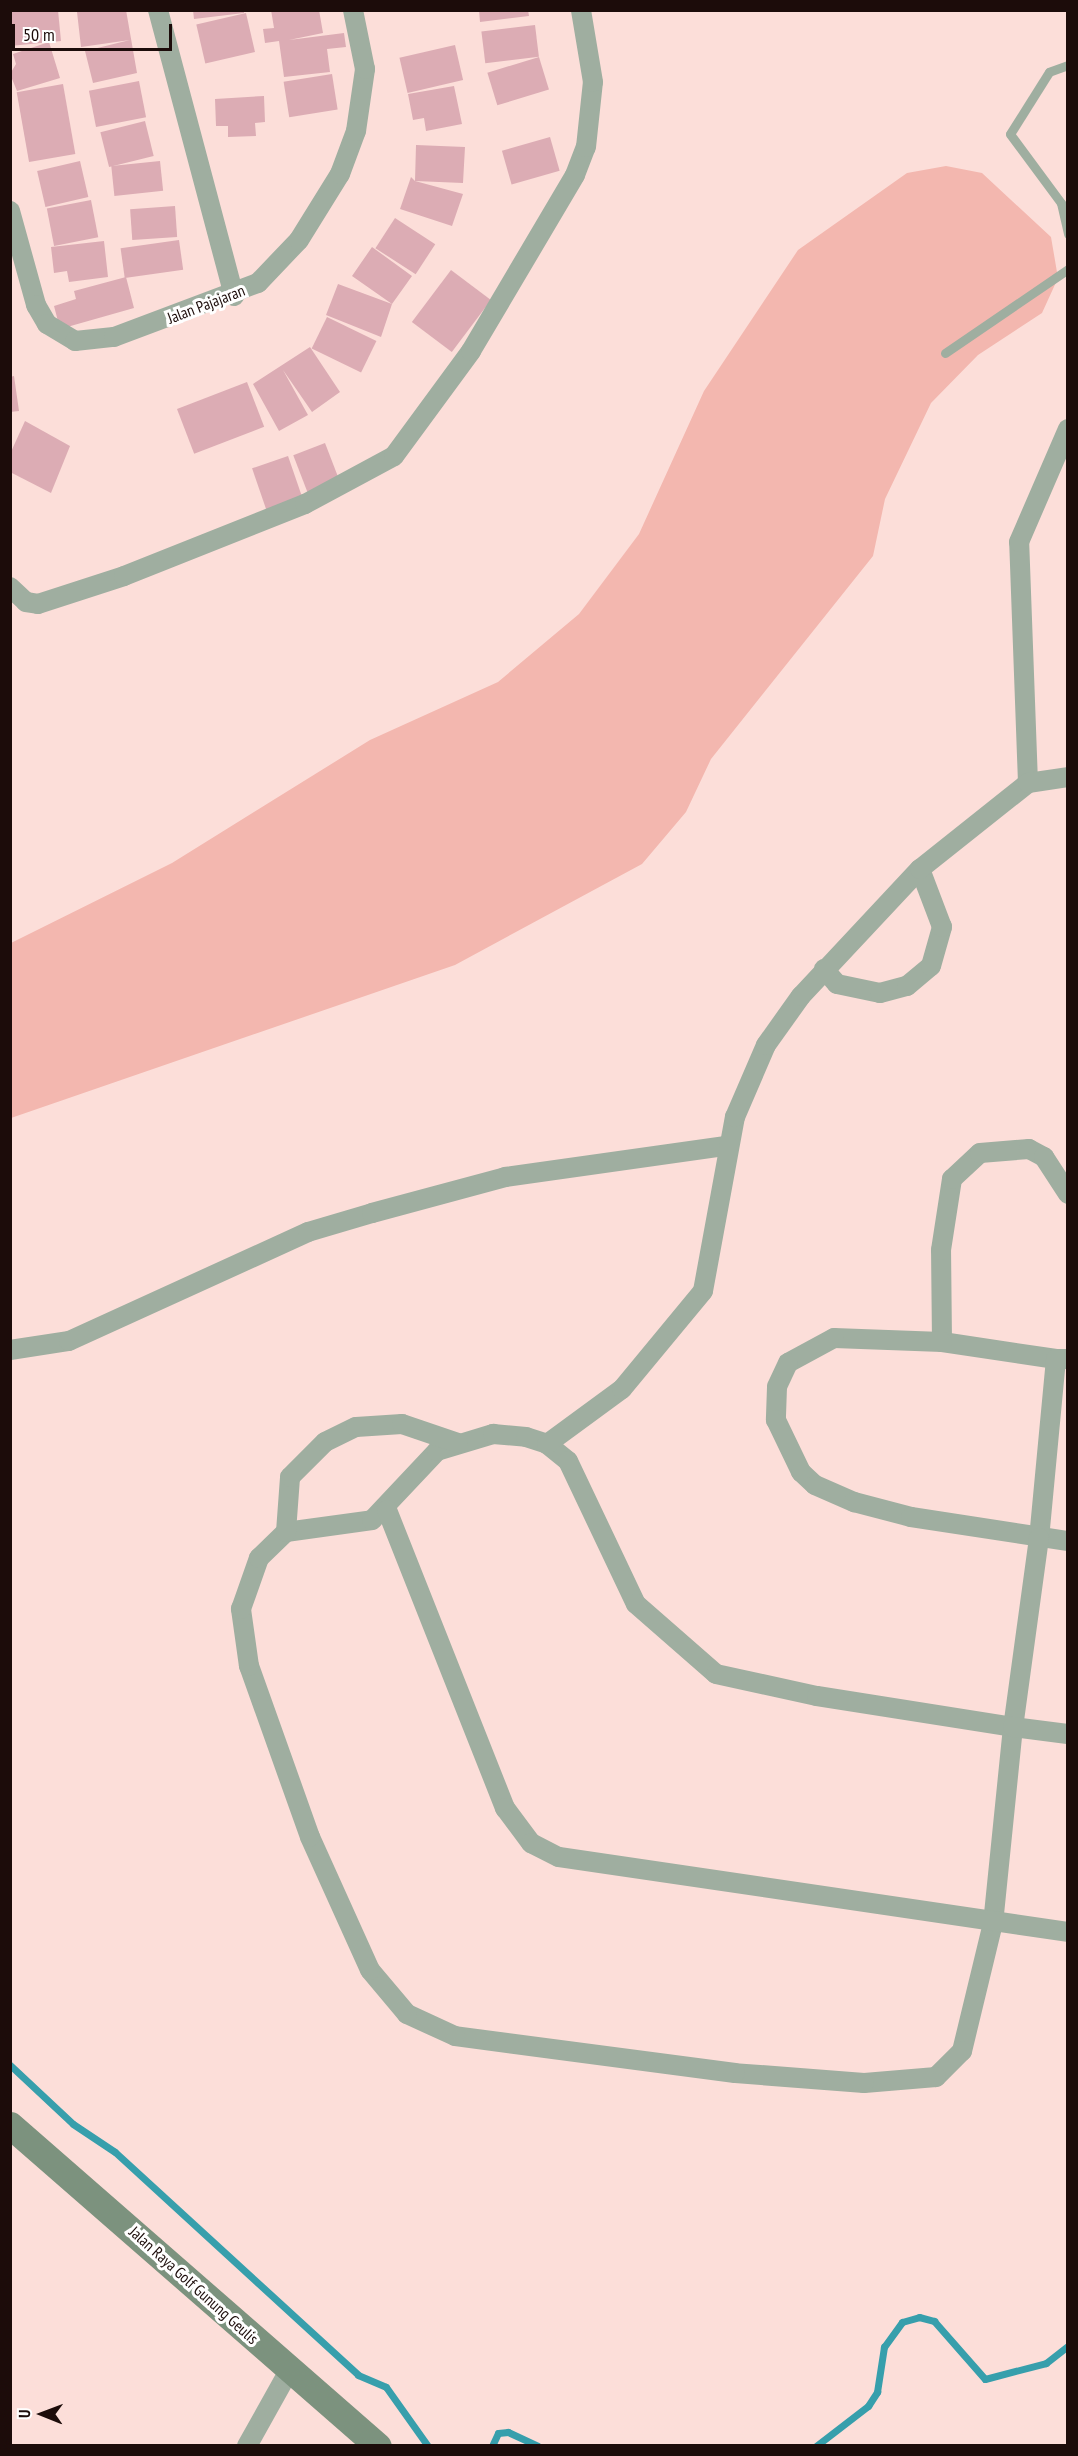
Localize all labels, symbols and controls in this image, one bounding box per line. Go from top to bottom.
scale bar [15,12,176,50]
text: 50 m [23,23,55,46]
street label: Jalan Pajajaran [165,280,247,328]
street label: Jalan Raya Golf Gunung Geulis [126,2222,262,2348]
north arrow [12,2384,72,2444]
text: U [14,2409,34,2418]

